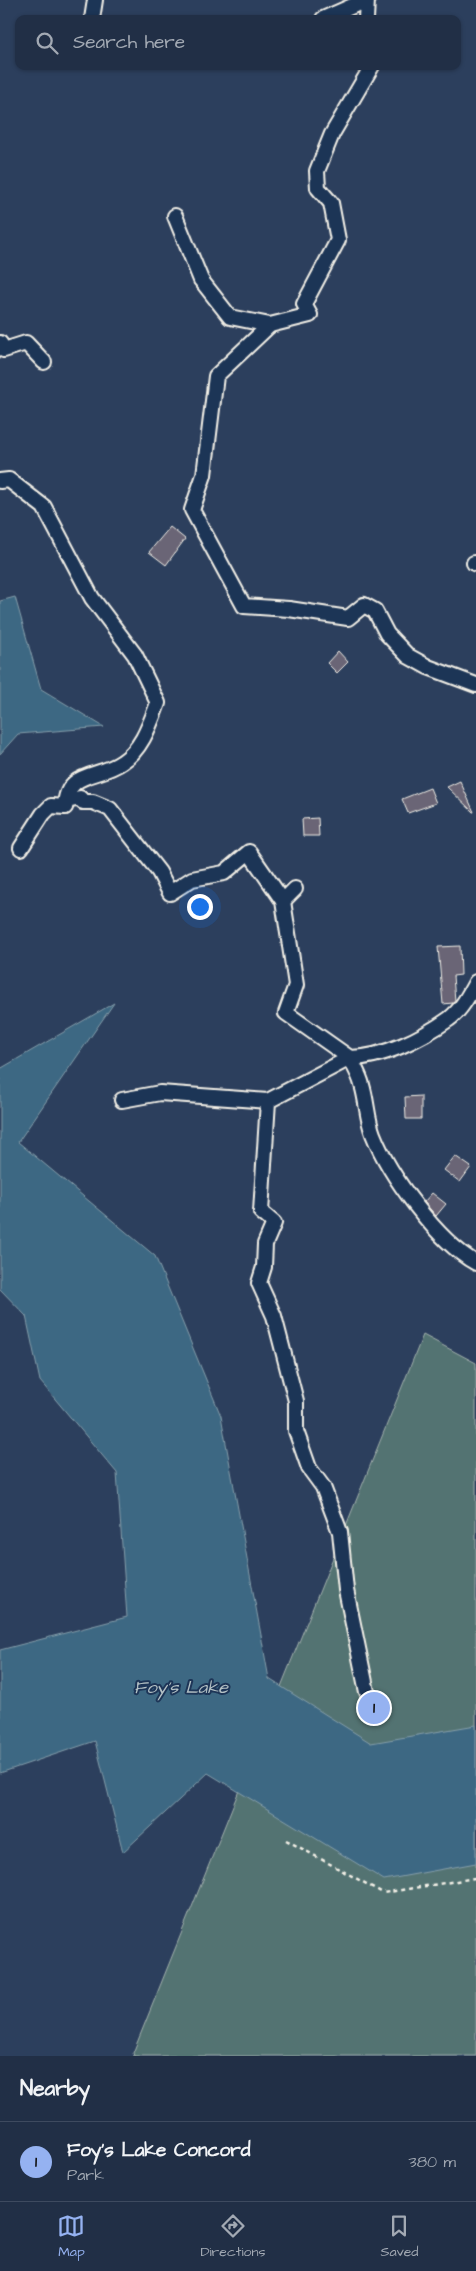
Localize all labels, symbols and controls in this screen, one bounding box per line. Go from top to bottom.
search box [15,15,461,70]
icon: search [33,29,61,57]
text: Search here [73,29,185,56]
your location [187,894,213,920]
water label: Foy's Lake [134,1675,229,1701]
pin: 1 [358,1689,390,1727]
text: Nearby [20,2074,90,2103]
text: Foy’s Lake Concord [67,2137,250,2164]
text: 1 [35,2151,37,2173]
text: 380 m [409,2151,456,2173]
text: Park [67,2164,104,2186]
tab: Map [57,2212,85,2262]
tab: Directions [200,2212,265,2262]
tab: Saved [380,2212,419,2262]

